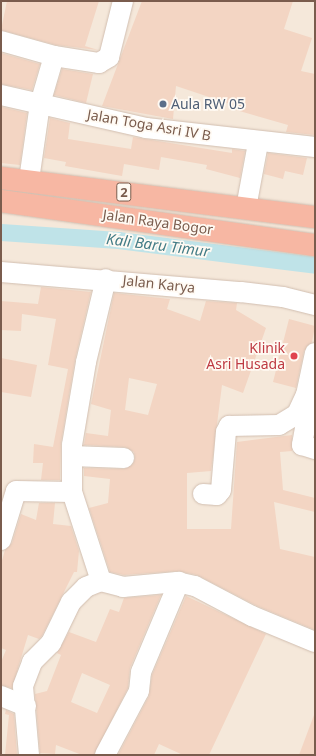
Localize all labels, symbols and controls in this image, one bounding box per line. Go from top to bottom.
place label: Aula RW 05 [171,96,245,112]
marker: Aula RW 05 [158,99,168,109]
street label: Jalan Toga Asri IV B [86,106,212,144]
road number: 2 [116,181,132,203]
street label: Jalan Raya Bogor [102,206,214,238]
water label: Kali Baru Timur [105,230,211,260]
street label: Jalan Karya [122,272,196,296]
place label: Klinik Asri Husada [206,340,285,372]
marker: Klinik Asri Husada [288,350,300,362]

